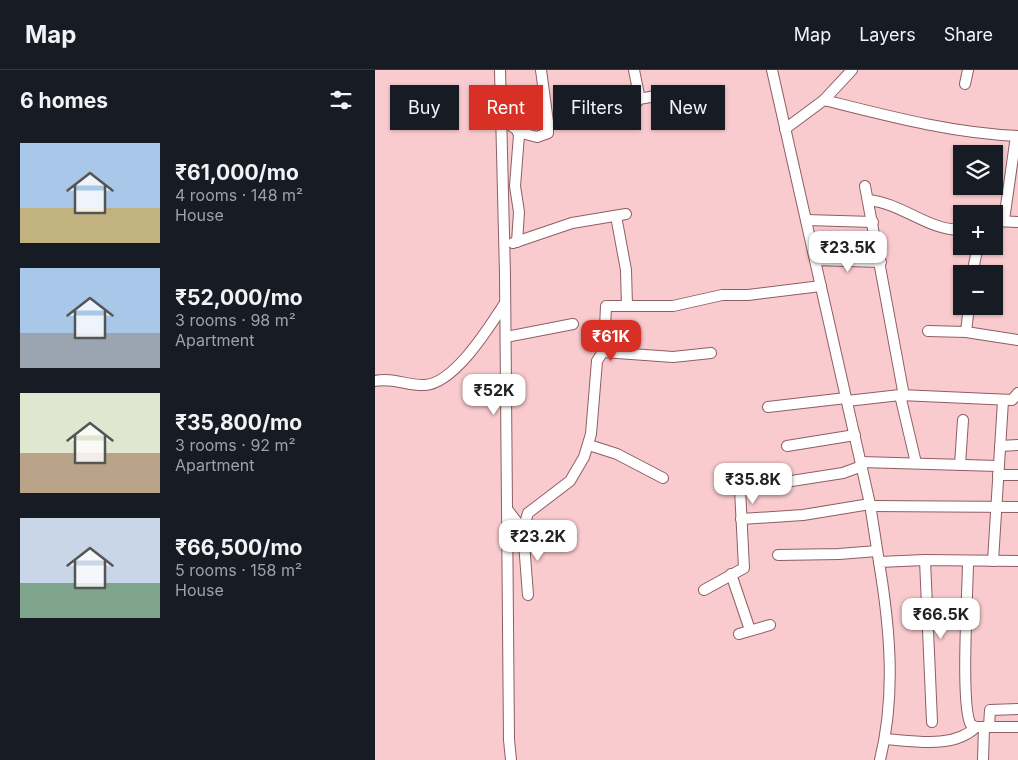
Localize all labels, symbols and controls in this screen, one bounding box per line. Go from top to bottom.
text: Map [25,20,76,49]
text: Map [794,24,831,45]
text: Layers [859,24,916,45]
text: Share [944,24,993,45]
chip: Buy [390,85,459,130]
chip: Rent [469,85,543,130]
chip: Filters [553,85,641,130]
chip: New [651,85,725,130]
icon: filters [327,86,355,114]
text: 6 homes [20,88,108,113]
map controls [953,145,1003,315]
button: layers [953,145,1003,195]
text: ₹61,000/mo [175,160,299,185]
icon: home [60,163,120,223]
text: 4 rooms · 148 m² [175,185,303,205]
text: House [175,205,224,225]
button: + [953,205,1003,255]
pin: ₹23.5K [807,230,889,273]
text: ₹23.5K [820,237,876,257]
button: − [953,265,1003,315]
text: ₹52,000/mo [175,285,303,310]
icon: home [60,288,120,348]
text: 3 rooms · 98 m² [175,310,296,330]
pin: ₹61K [581,320,641,362]
text: ₹61K [592,326,630,346]
text: Apartment [175,330,255,350]
pin: ₹52K [464,374,524,416]
text: ₹52K [474,380,514,400]
text: ₹35,800/mo [175,410,302,435]
icon: home [60,413,120,473]
text: 3 rooms · 92 m² [175,435,296,455]
text: Apartment [175,455,255,475]
pin: ₹35.8K [712,462,794,505]
text: ₹35.8K [725,469,781,489]
pin: ₹23.2K [497,520,579,562]
text: ₹23.2K [510,526,566,546]
text: ₹66,500/mo [175,535,302,560]
icon: home [60,538,120,598]
text: 5 rooms · 158 m² [175,560,302,580]
text: House [175,580,224,600]
pin: ₹66.5K [900,598,982,640]
text: ₹66.5K [913,604,969,624]

